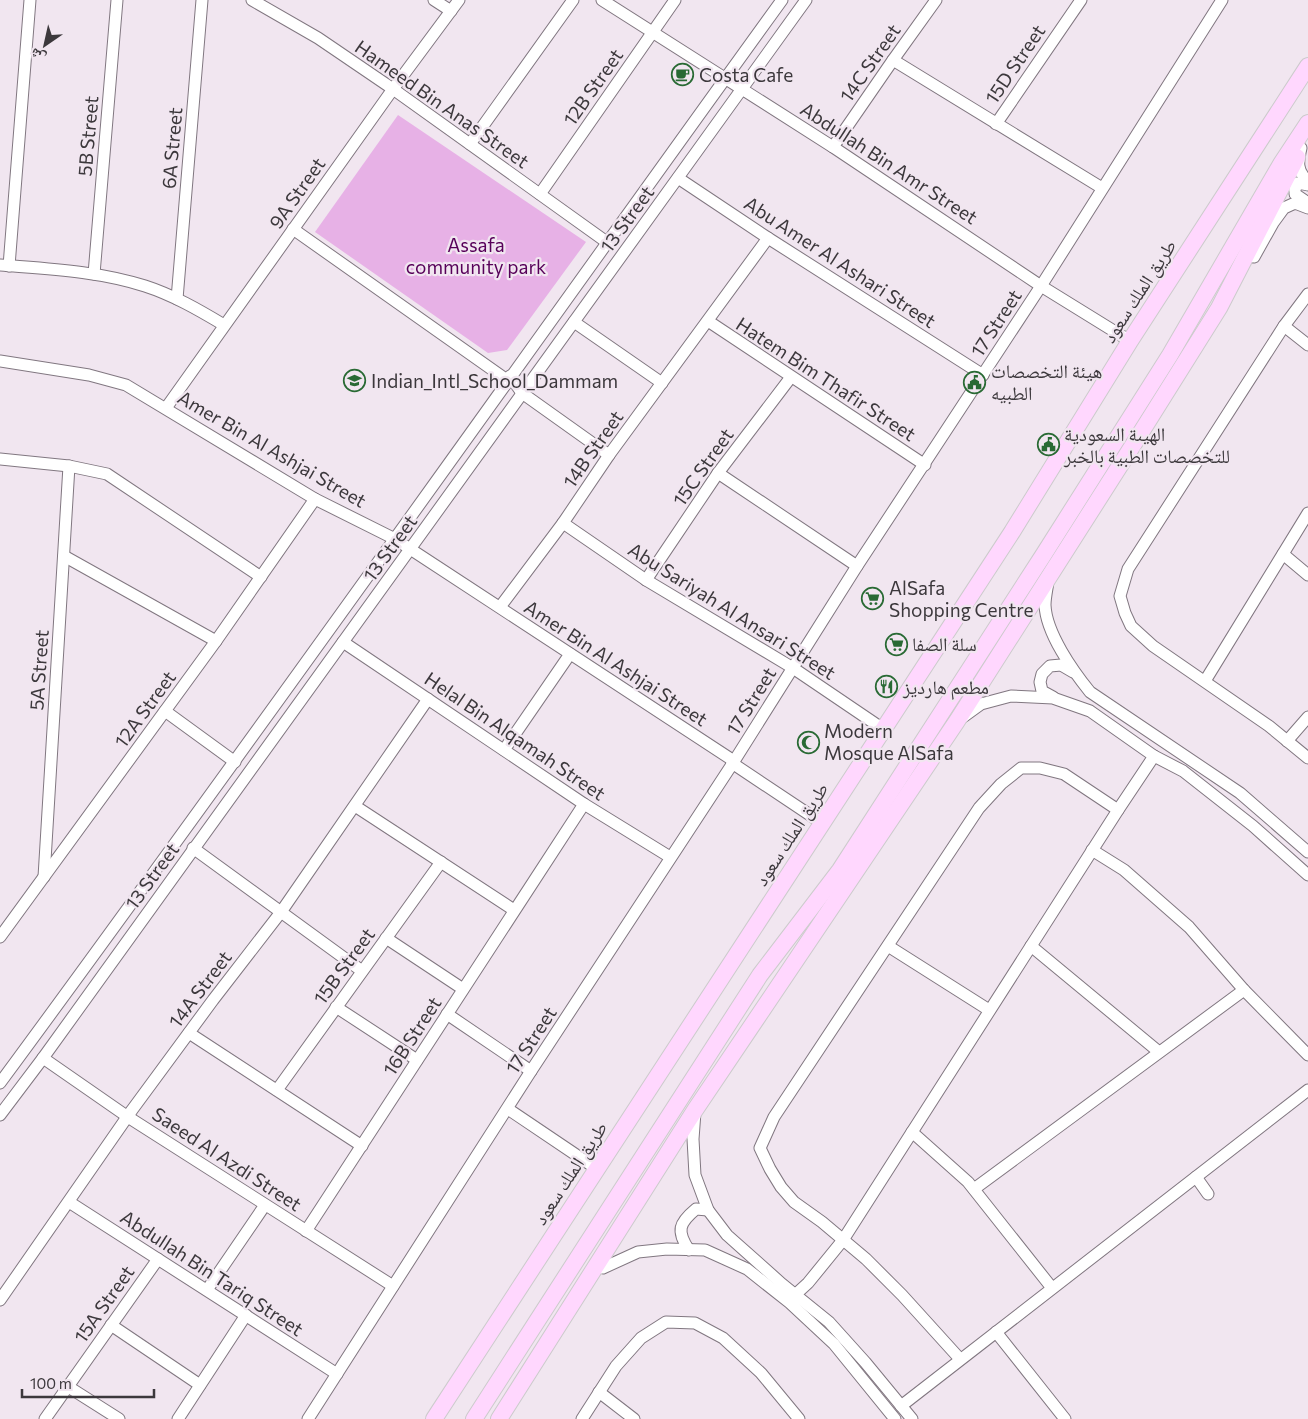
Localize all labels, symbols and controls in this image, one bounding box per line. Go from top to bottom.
street label: 14C Street [834,19,905,106]
north arrow [20,20,70,70]
street label: 15D Street [980,20,1050,108]
street label: Hameed Bin Anas Street [351,35,534,172]
text: ش [26,44,49,67]
street label: 12B Street [558,44,627,129]
cafe icon: Costa Cafe [671,63,695,87]
place label: Costa Cafe [699,63,793,86]
street label: 5B Street [73,95,102,177]
street label: Abdullah Bin Amr Street [796,97,982,229]
street label: 6A Street [156,106,187,190]
street label: 9A Street [264,153,330,233]
street label: 13 Street [595,181,658,256]
street label: Abu Amer Al Ashari Street [740,191,940,332]
park label: Assafa community park [406,233,546,278]
street label: طريق الملك سعود [1097,235,1181,347]
street label: 17 Street [965,285,1026,361]
street label: Hatem Bim Thafir Street [732,312,921,445]
place label: هيئة التخصصات الطبيه [991,359,1102,405]
school or university icon: Indian_Intl_School_Dammam [343,369,367,393]
place label: Indian_Intl_School_Dammam [371,369,618,392]
public building icon: هيئة التخصصات الطبيه [963,370,987,394]
street label: Amer Bin Al Ashjai Street [174,385,371,512]
street label: 14B Street [558,405,628,492]
place label: الهيىة السعودية للتخصصات الطبية بالخبر [1063,422,1230,468]
street label: 15C Street [668,423,738,510]
public building icon: الهيىة السعودية للتخصصات الطبية بالخبر [1036,433,1060,457]
street label: 13 Street [358,510,421,585]
street label: Abu Sariyah Al Ansari Street [624,537,840,684]
place label: AlSafa Shopping Centre [889,576,1034,621]
supermarket icon: AlSafa Shopping Centre [861,587,885,611]
street label: Amer Bin Al Ashjai Street [520,595,712,731]
street label: 5A Street [24,629,53,711]
supermarket icon: سلة الصفا [884,632,908,656]
place label: سلة الصفا [912,632,977,655]
street label: 17 Street [721,662,780,739]
street label: 12A Street [109,666,180,752]
street label: Helal Bin Alqamah Street [421,667,610,805]
restaurant icon: مطعم هارديز [875,675,899,699]
place label: مطعم هارديز [902,675,989,700]
place label: Modern Mosque AlSafa [824,719,954,764]
mosque icon: Modern Mosque AlSafa [796,730,820,754]
street label: طريق الملك سعود [749,778,833,890]
street label: 13 Street [120,838,183,913]
street label: 15B Street [308,923,379,1008]
street label: 14A Street [163,946,236,1032]
street label: 16B Street [378,992,446,1079]
street label: 17 Street [500,1002,561,1078]
street label: Saeed Al Azdi Street [148,1102,306,1215]
street label: طريق الملك سعود [528,1117,612,1229]
street label: Abdullah Bin Tariq Street [117,1205,308,1340]
street label: 15A Street [69,1260,139,1347]
scale bar [22,1366,155,1398]
text: 100 m [30,1374,72,1392]

